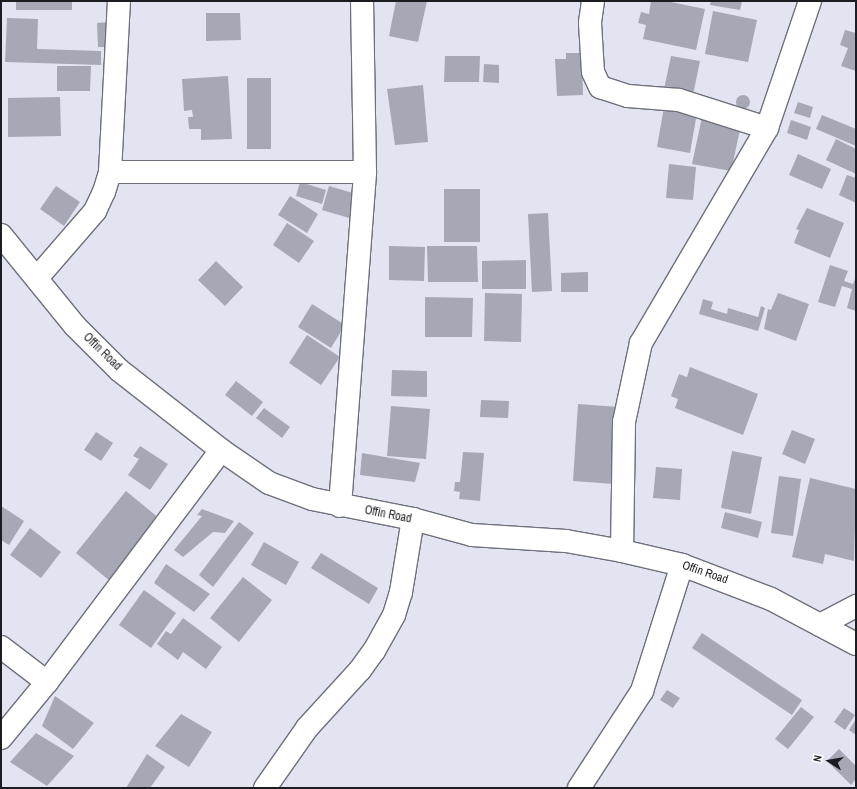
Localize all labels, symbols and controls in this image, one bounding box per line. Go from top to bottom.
street label: Offin Road [80,330,124,374]
street label: Offin Road [363,503,413,527]
street label: Offin Road [680,558,730,588]
north arrow [809,741,849,781]
text: N [810,754,825,763]

